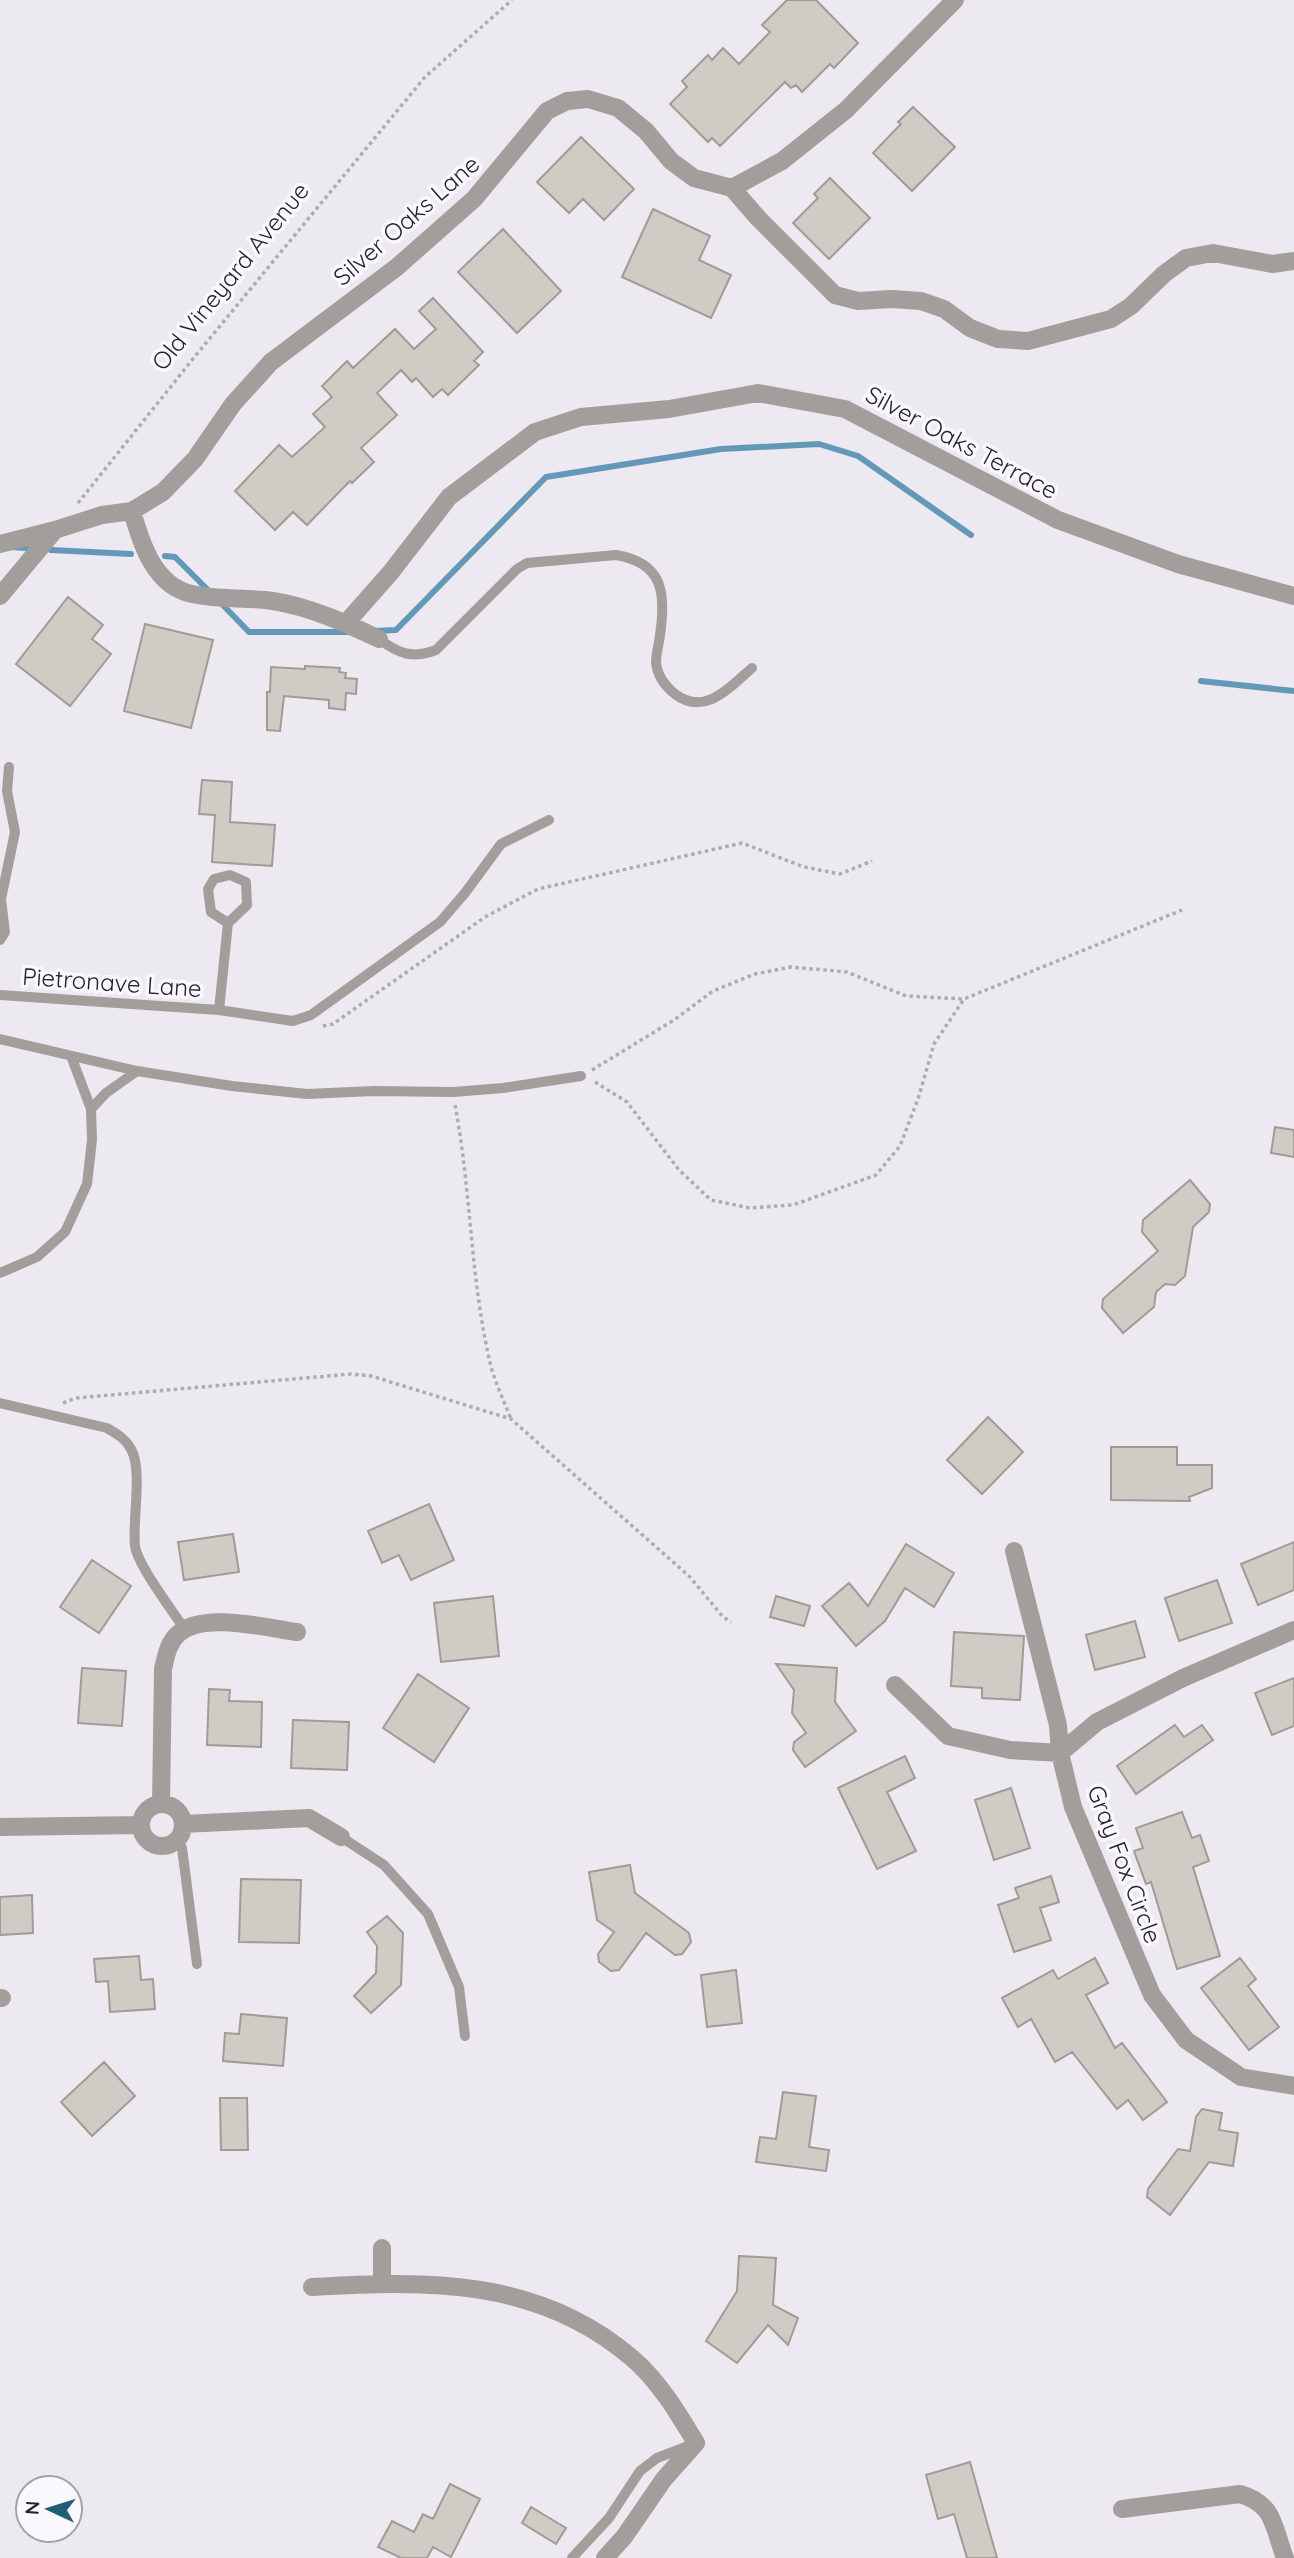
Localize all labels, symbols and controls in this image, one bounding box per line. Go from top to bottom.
street label: Silver Oaks Lane [327,148,485,292]
street label: Old Vineyard Avenue [145,176,315,376]
street label: Silver Oaks Terrace [861,379,1063,505]
street label: Pietronave Lane [21,961,203,1003]
street label: Gray Fox Circle [1081,1781,1169,1947]
north arrow [14,2474,84,2544]
text: N [20,2500,44,2516]

